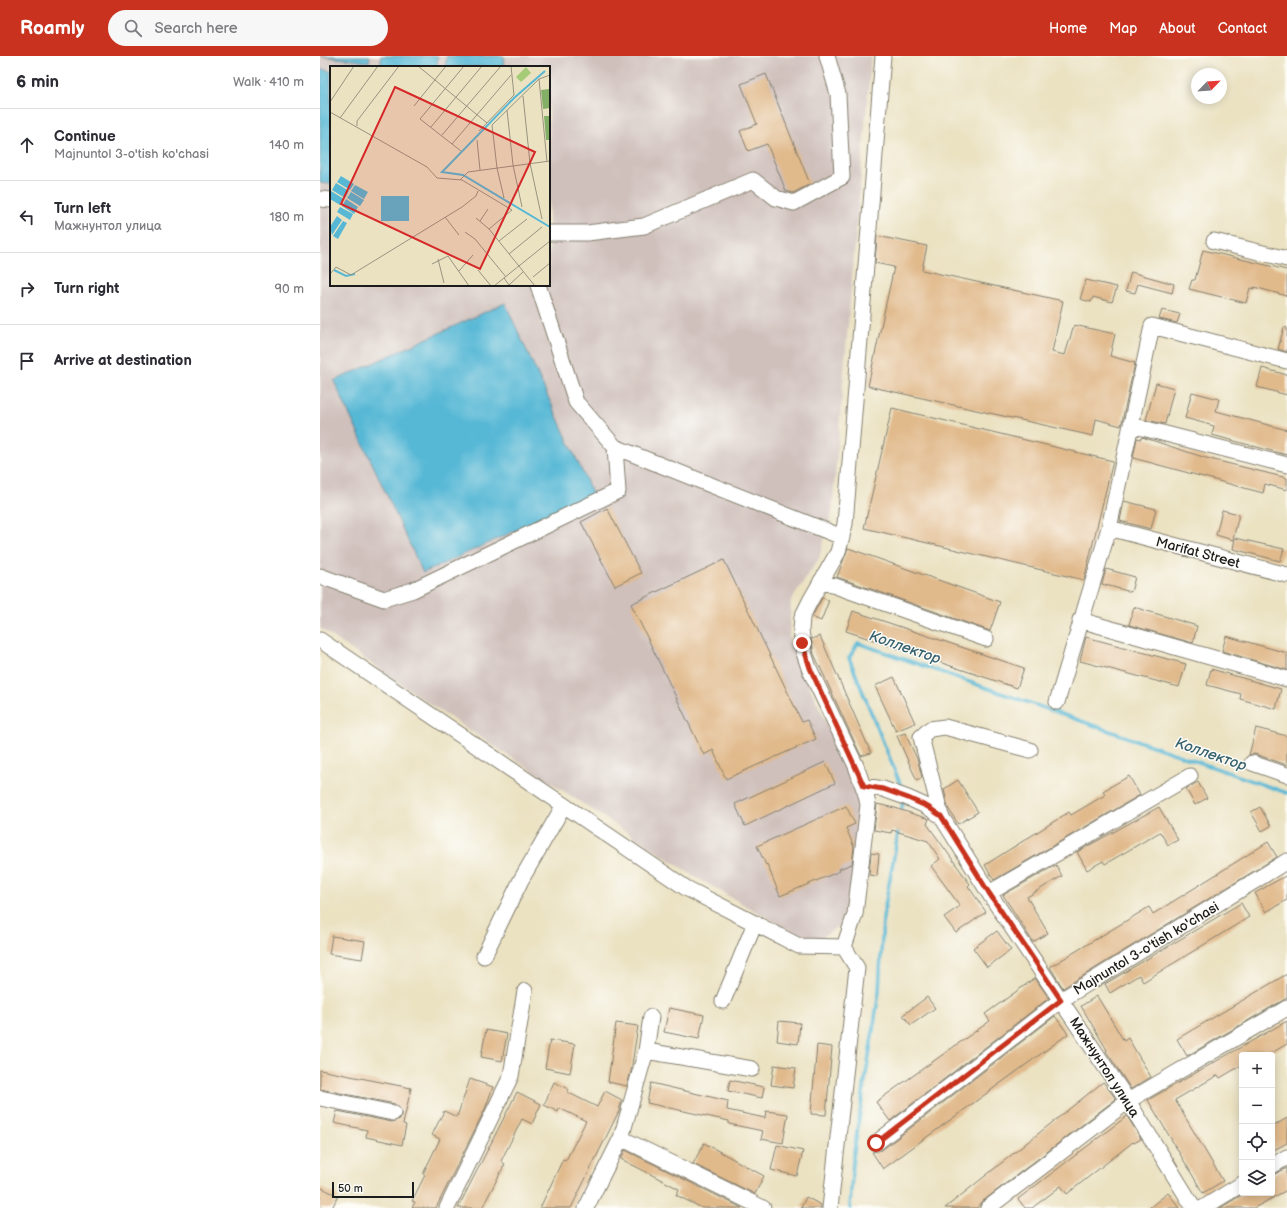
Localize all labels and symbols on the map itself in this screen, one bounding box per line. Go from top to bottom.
inset map [330,66,550,286]
north arrow [1191,68,1227,104]
street label: Marifat Street [1154,533,1242,572]
water label: Коллектор [867,626,944,669]
route end [793,634,811,652]
water label: Коллектор [1173,733,1250,776]
street label: Majnuntol 3-o'tish ko'chasi [1070,898,1222,999]
street label: Мажнунтол улица [1066,1014,1144,1121]
route start [867,1134,885,1152]
scale bar [332,1180,414,1199]

